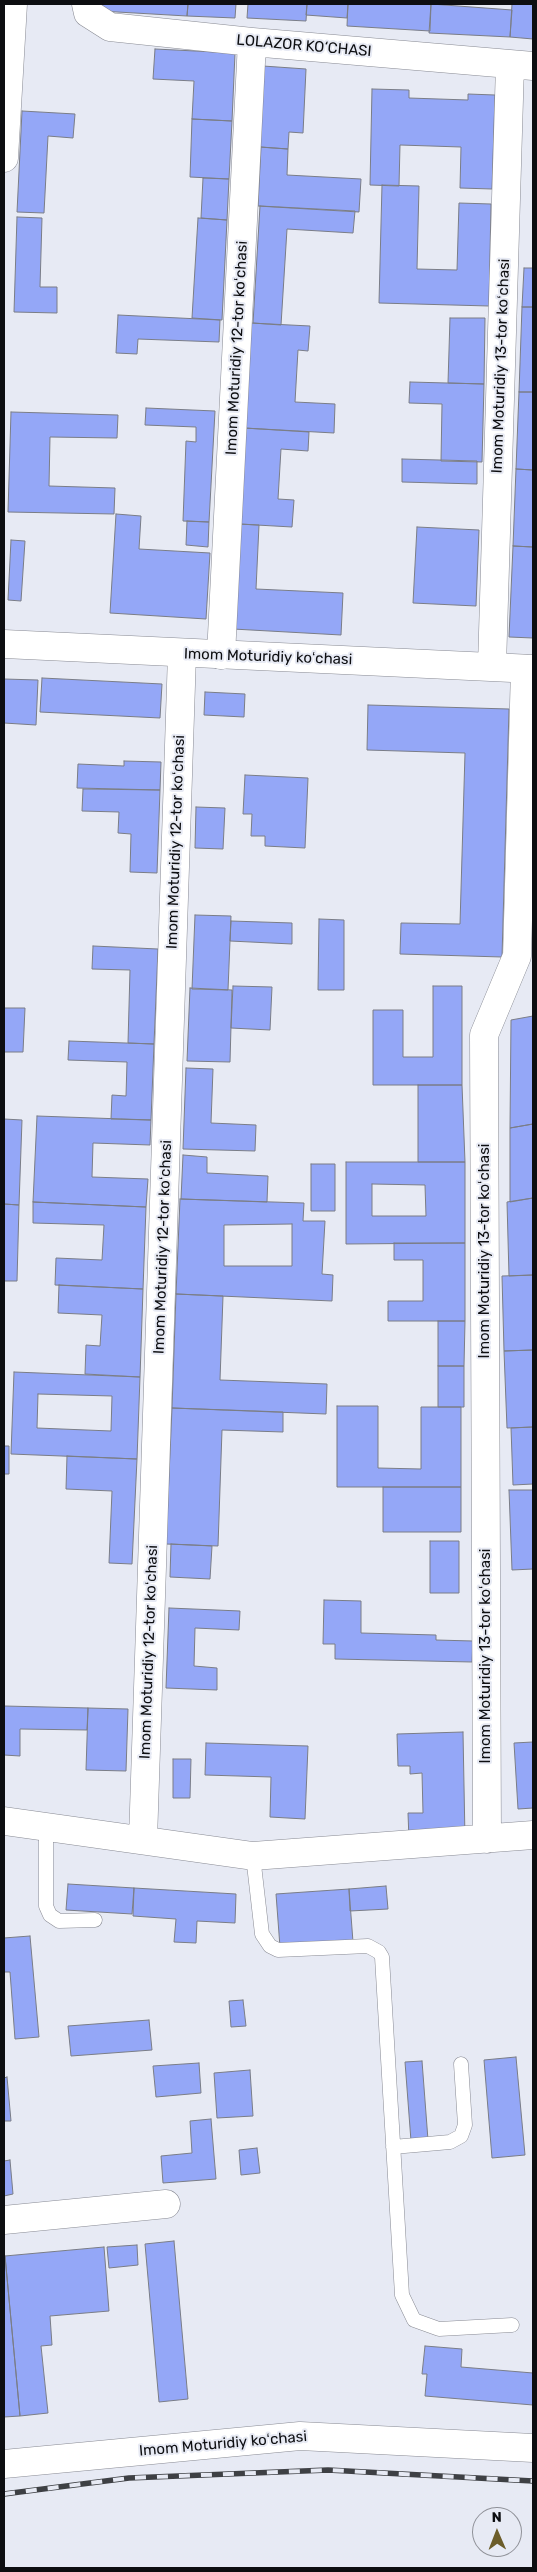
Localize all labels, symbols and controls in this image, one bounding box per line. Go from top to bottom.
street label: LOLAZOR KO‘CHASI [236,31,372,61]
street label: Imom Moturidiy 12-tor koʻchasi [222,241,252,455]
street label: Imom Moturidiy 13-tor koʻchasi [488,258,514,474]
street label: Imom Moturidiy koʻchasi [183,645,353,669]
street label: Imom Moturidiy 12-tor koʻchasi [163,735,189,949]
street label: Imom Moturidiy 12-tor koʻchasi [150,1140,176,1354]
street label: Imom Moturidiy 13-tor koʻchasi [476,1144,494,1358]
street label: Imom Moturidiy 12-tor koʻchasi [136,1545,162,1759]
street label: Imom Moturidiy 13-tor koʻchasi [477,1549,495,1763]
street label: Imom Moturidiy koʻchasi [138,2428,308,2460]
north arrow [472,2507,522,2557]
text: N [492,2509,502,2526]

